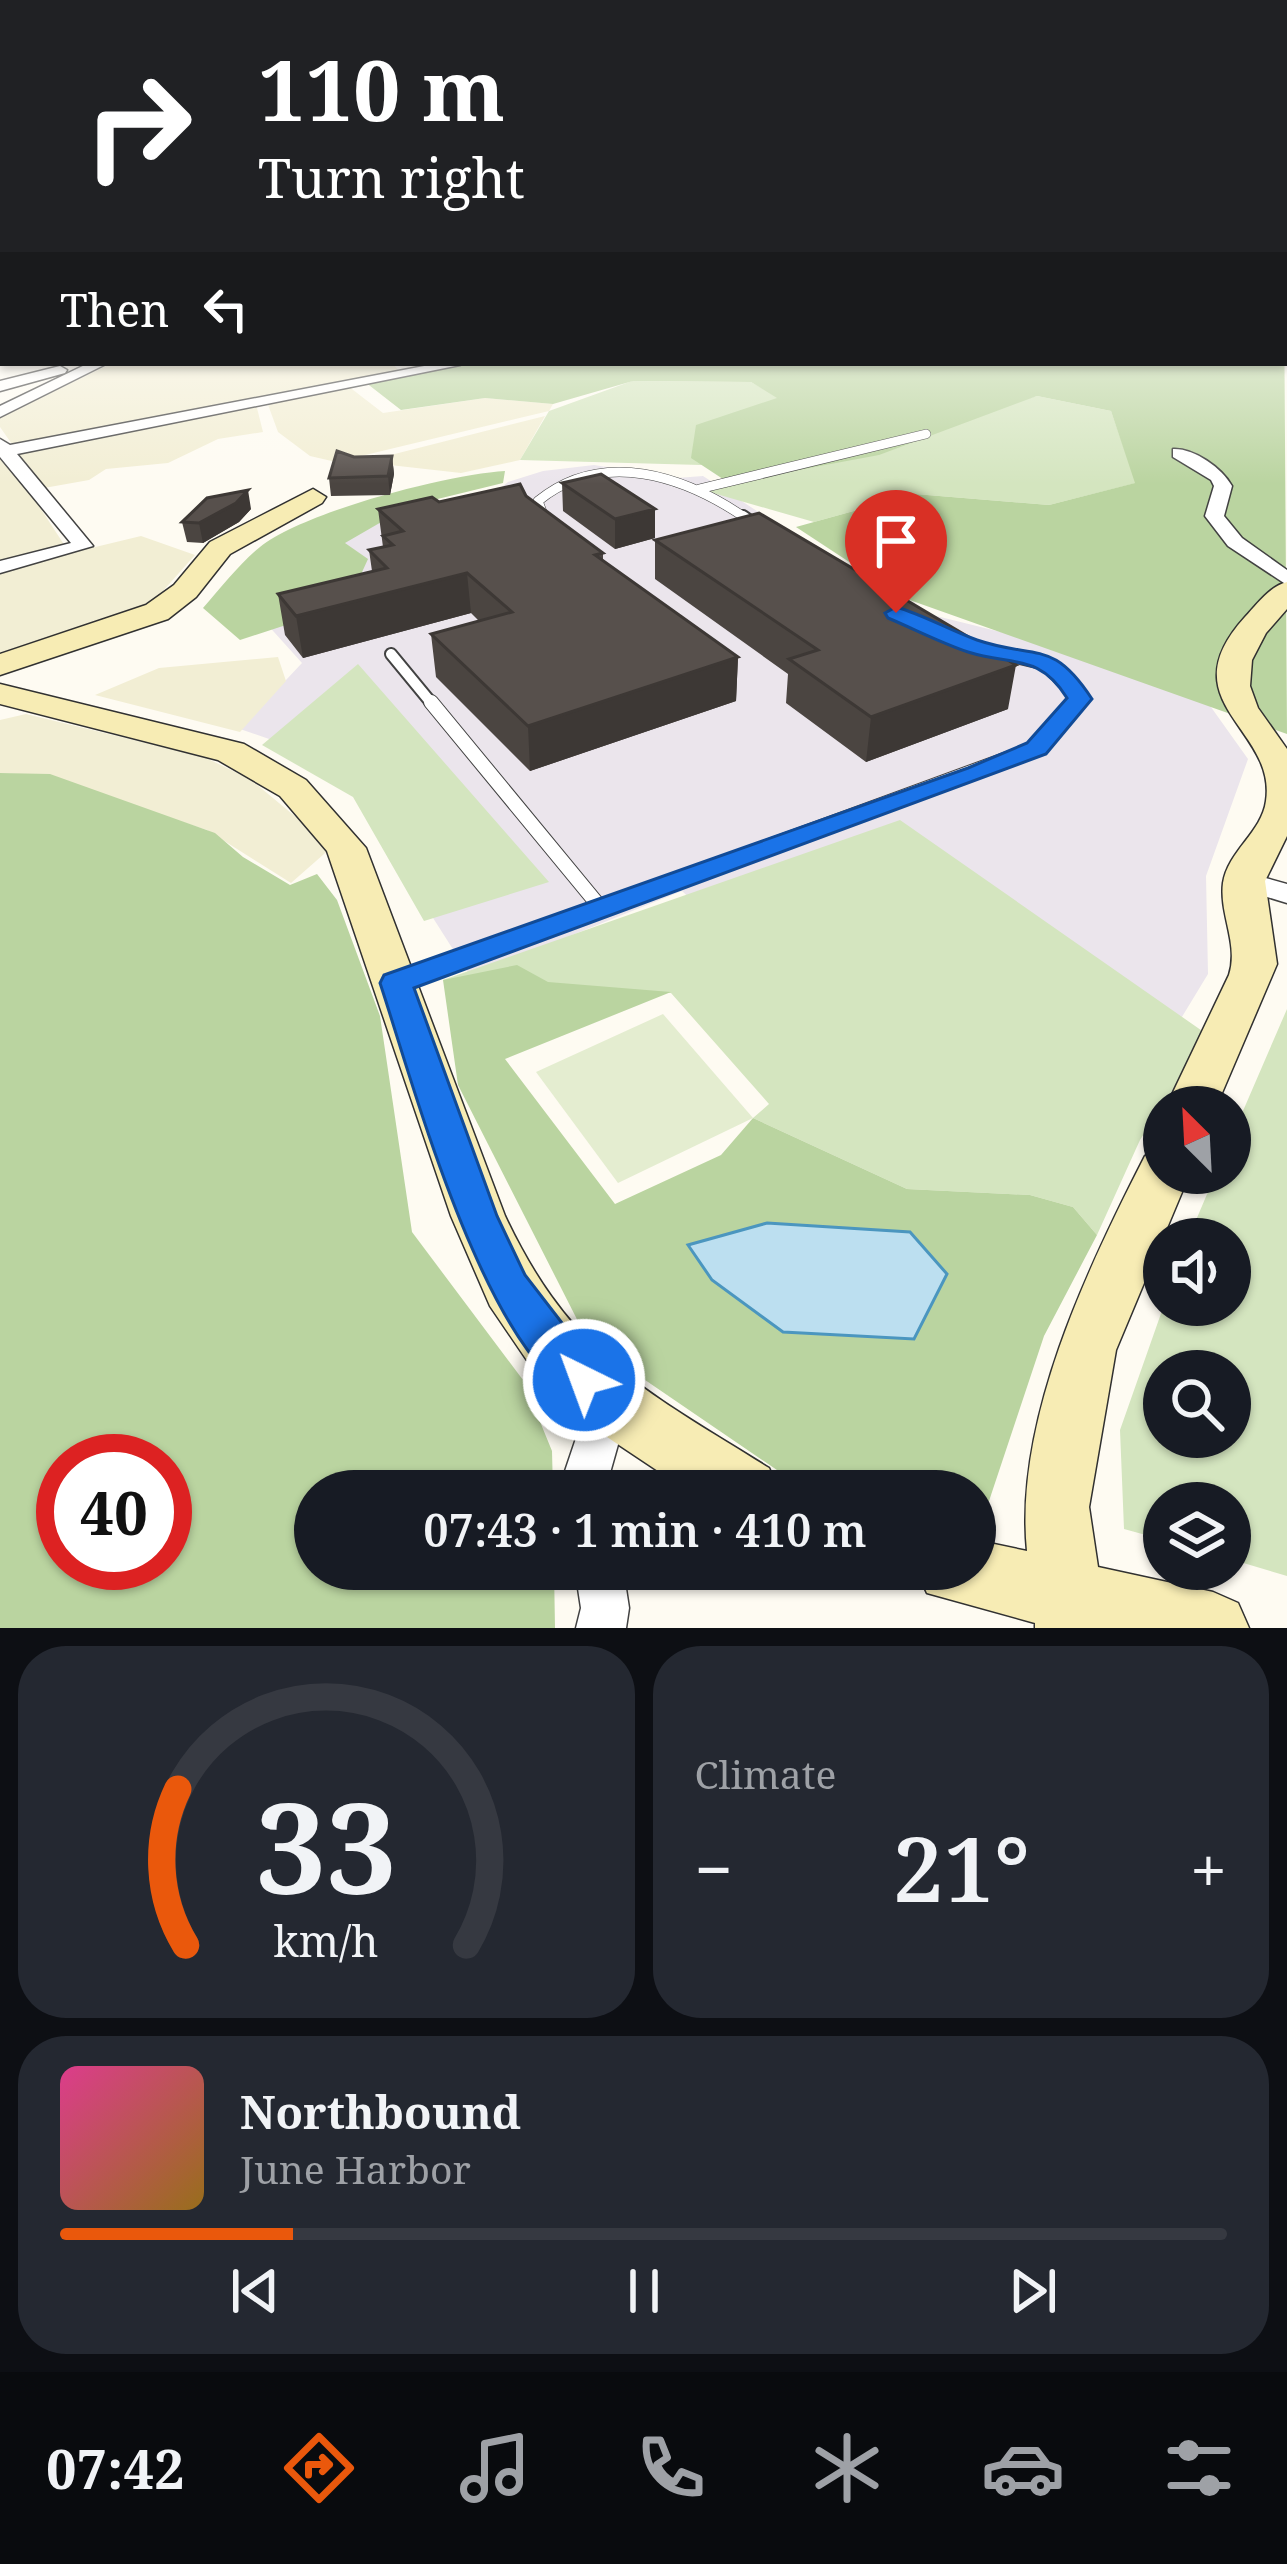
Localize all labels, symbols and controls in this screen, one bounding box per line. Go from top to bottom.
text: 110 m [258,31,505,146]
icon: right [60,48,216,204]
text: Turn right [258,140,525,214]
icon: left [193,276,259,342]
text: Then [60,279,169,340]
pin [845,490,947,613]
icon: arrive [863,508,929,574]
north arrow [1143,1086,1251,1194]
map controls [1143,1086,1251,1590]
button: sound [1143,1218,1251,1326]
position arrow [521,1317,647,1443]
button: search [1143,1350,1251,1458]
speed limit sign: 40 [36,1434,192,1590]
button: layers [1143,1482,1251,1590]
text: 07:43 · 1 min · 410 m [423,1499,867,1560]
text: Climate [695,1747,836,1800]
text: 33 [256,1761,397,1931]
text: 21° [893,1806,1030,1928]
text: − [695,1823,733,1913]
text: + [1190,1823,1227,1913]
text: km/h [274,1911,379,1970]
text: Northbound [240,2081,521,2142]
text: June Harbor [240,2142,471,2195]
icon: previous [222,2258,288,2324]
icon: pause [611,2258,677,2324]
icon: next [1000,2258,1066,2324]
icon: directions [277,2426,361,2510]
icon: music [453,2426,537,2510]
icon: phone [629,2426,713,2510]
icon: climate [805,2426,889,2510]
icon: car [981,2426,1065,2510]
icon: filters [1157,2426,1241,2510]
text: 07:42 [46,2431,185,2505]

